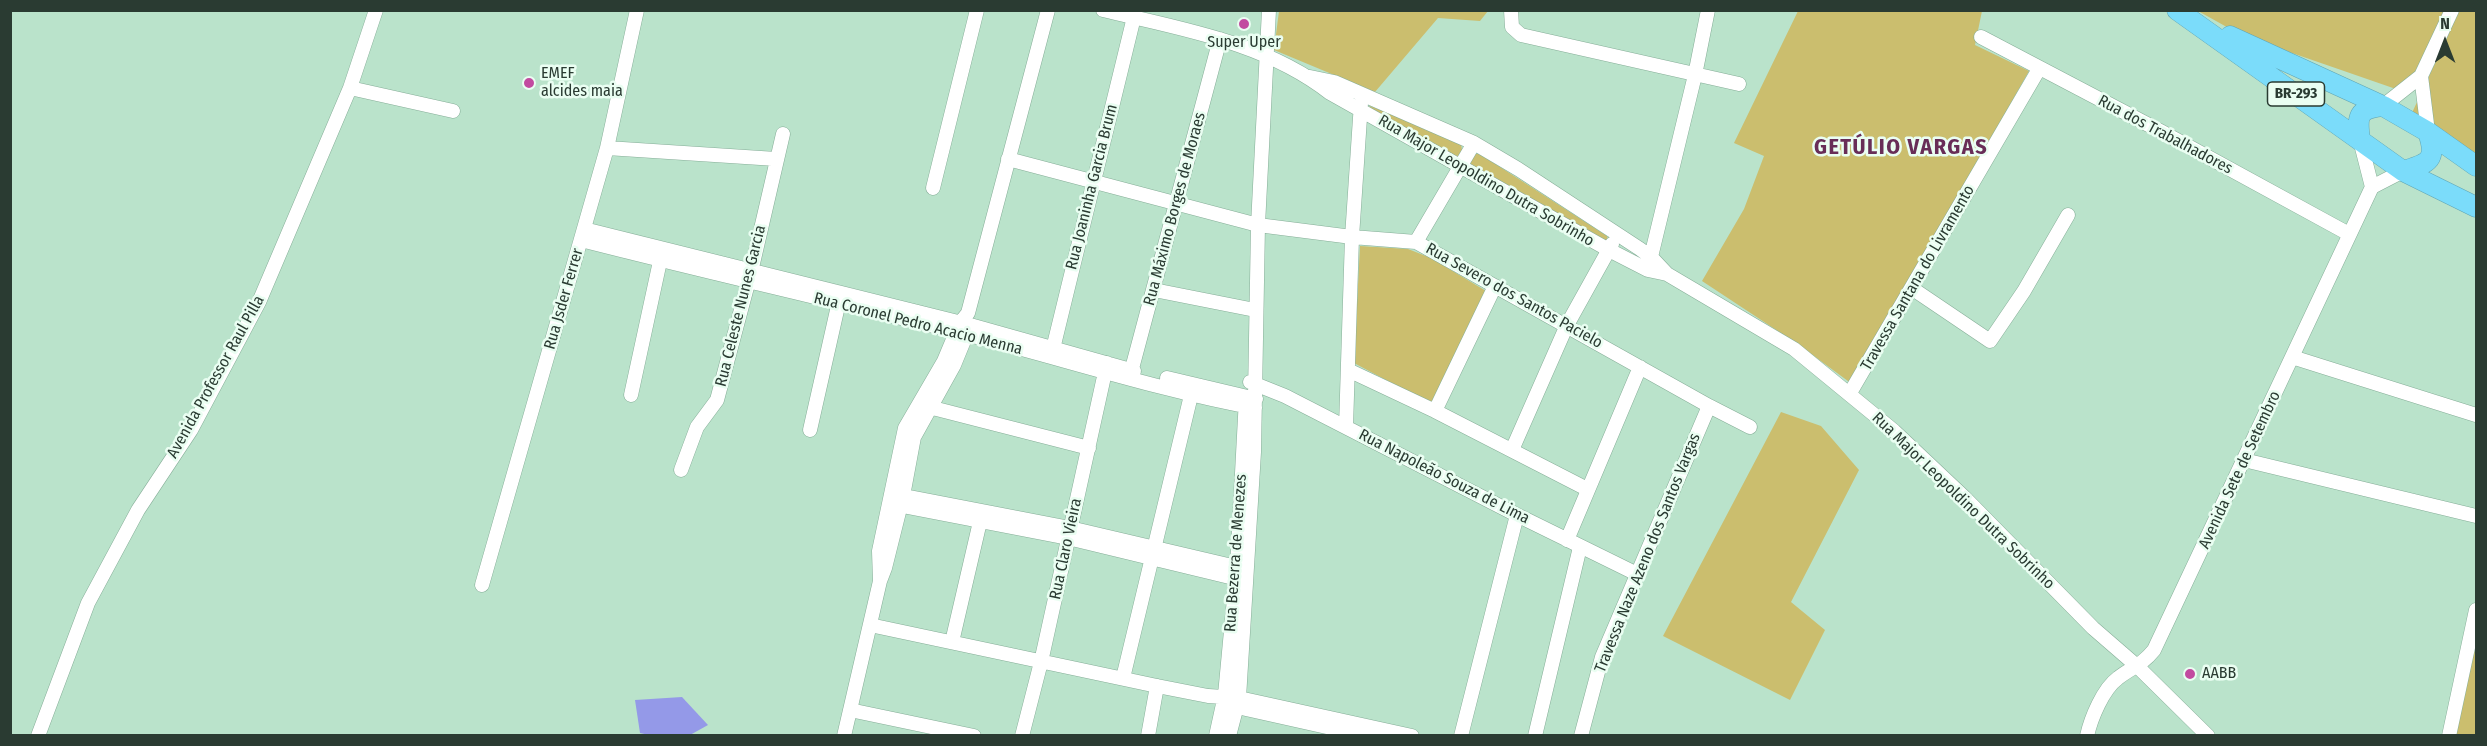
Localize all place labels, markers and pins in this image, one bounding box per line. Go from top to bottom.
marker: Super Uper [1237,17,1251,31]
place label: Super Uper [1207,33,1281,53]
place label: EMEF alcides maia [541,64,623,102]
marker: EMEF alcides maia [522,76,536,90]
place label: AABB [2202,664,2236,684]
marker: AABB [2183,667,2197,681]

